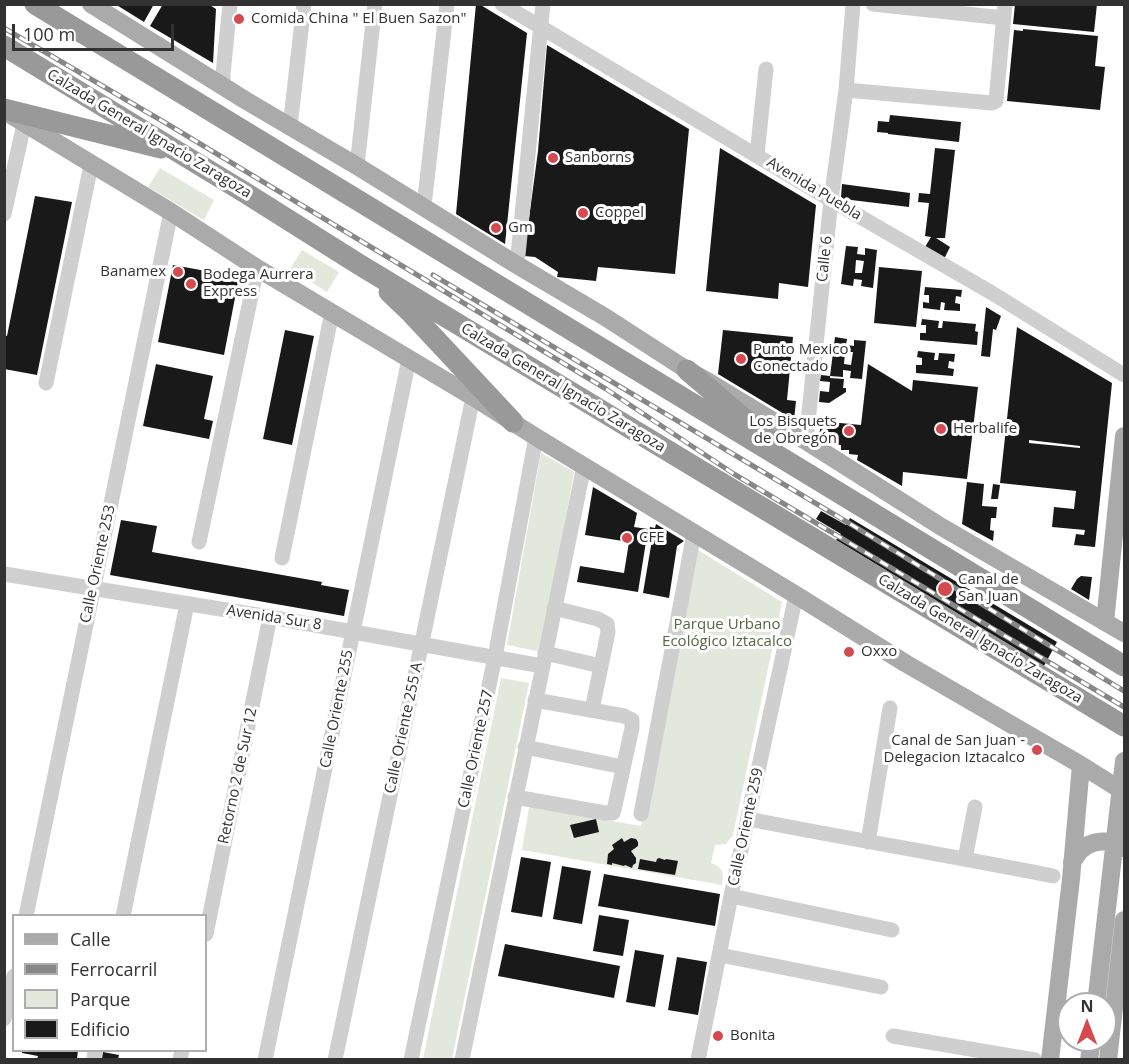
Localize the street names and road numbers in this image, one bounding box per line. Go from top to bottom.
street label: Calzada General Ignacio Zaragoza [44,66,254,202]
street label: Avenida Puebla [763,154,865,224]
street label: Calle 6 [814,235,836,283]
street label: Calzada General Ignacio Zaragoza [458,320,668,456]
street label: Calle Oriente 253 [77,503,119,625]
street label: Calzada General Ignacio Zaragoza [875,571,1085,707]
street label: Avenida Sur 8 [225,602,323,634]
street label: Calle Oriente 255 [317,648,357,770]
street label: Calle Oriente 255 A [381,661,427,795]
street label: Calle Oriente 257 [455,688,497,810]
street label: Retorno 2 de Sur 12 [215,706,261,846]
street label: Calle Oriente 259 [725,766,767,888]

